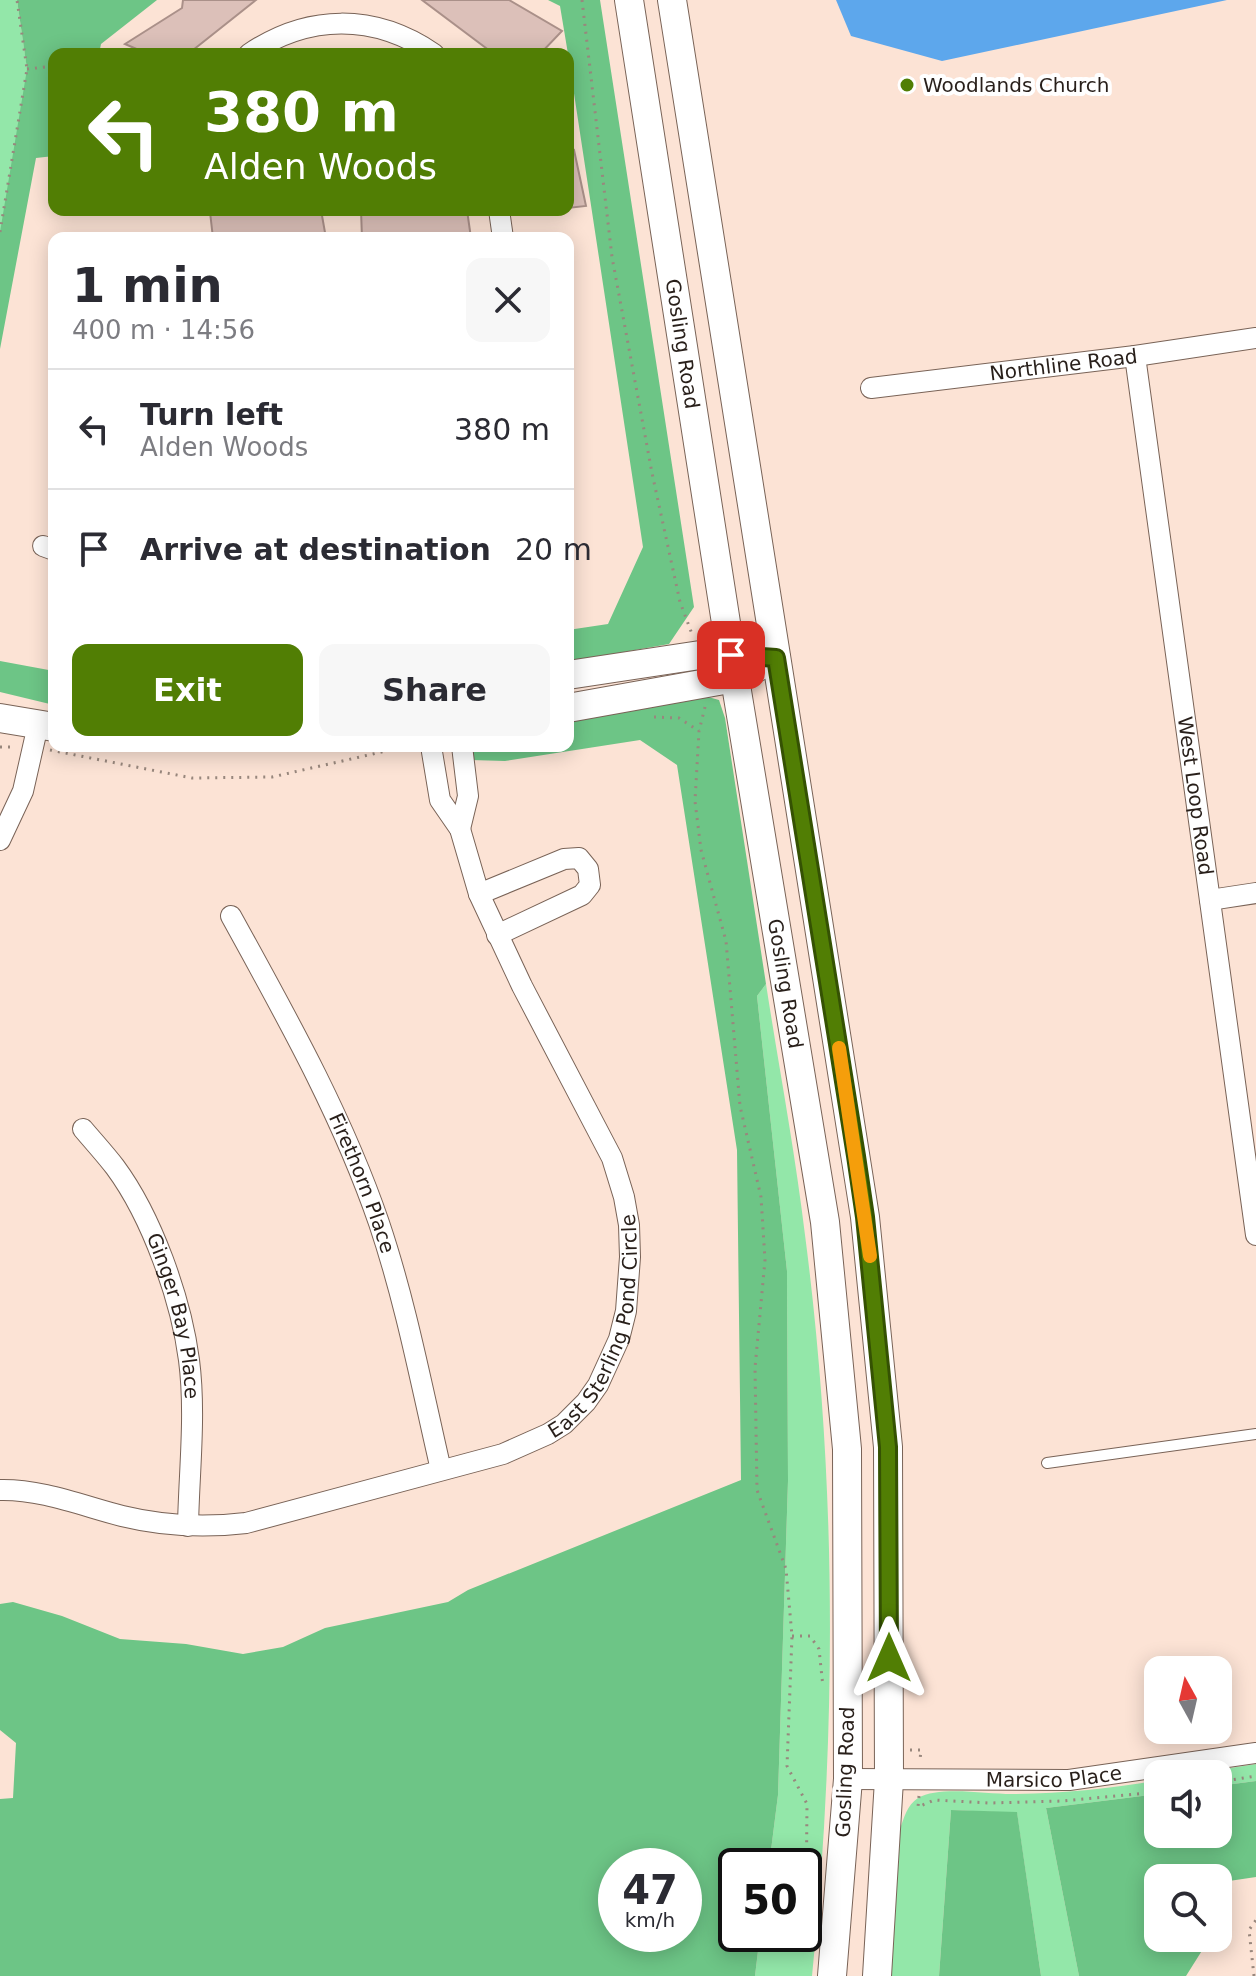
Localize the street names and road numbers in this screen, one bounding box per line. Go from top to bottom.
street label: Gosling Road [661,277,705,411]
street label: Northline Road [988,344,1139,386]
street label: West Loop Road [1173,715,1218,877]
street label: Gosling Road [763,917,808,1050]
street label: Firethorn Place [324,1109,400,1256]
street label: East Sterling Pond Circle [543,1212,642,1443]
street label: Ginger Bay Place [142,1229,204,1400]
street label: Gosling Road [831,1706,859,1838]
street label: Marsico Place [986,1761,1123,1792]

